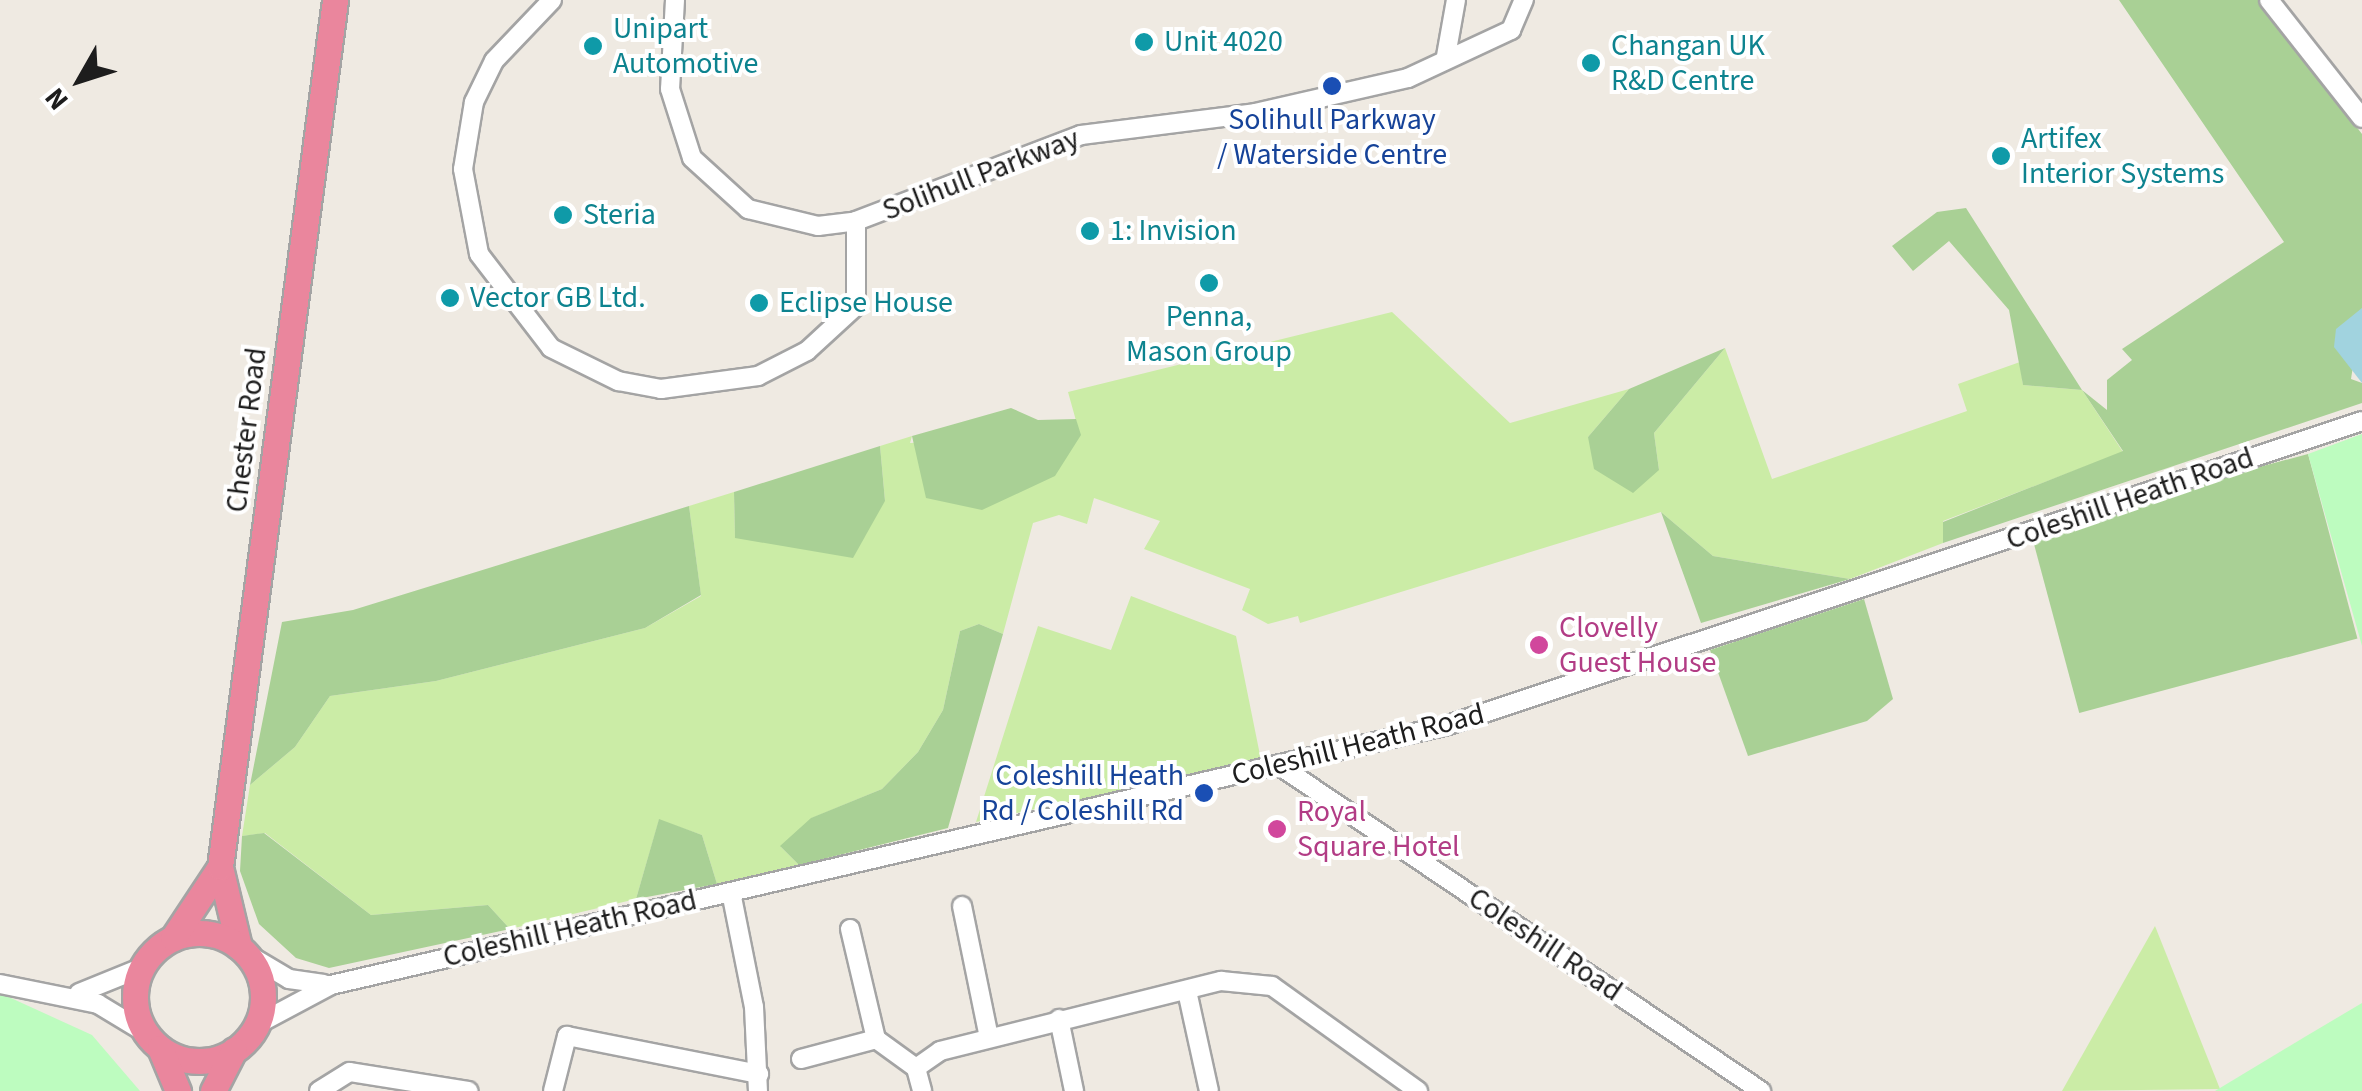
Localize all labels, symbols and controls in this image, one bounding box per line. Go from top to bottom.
place label: Unipart Automotive [613,11,758,82]
place label: Unit 4020 [1164,24,1283,60]
place label: Changan UK R&D Centre [1611,28,1765,98]
north arrow [30,30,130,130]
marker: Unit 4020 [1133,31,1155,53]
marker: Unipart Automotive [582,35,604,57]
marker: Changan UK R&D Centre [1580,52,1602,74]
marker: Solihull Parkway / Waterside Centre [1321,75,1343,97]
text: N [35,79,78,119]
place label: Solihull Parkway / Waterside Centre [1217,102,1447,172]
street label: Solihull Parkway [878,121,1084,229]
place label: Artifex Interior Systems [2021,121,2224,192]
marker: Artifex Interior Systems [1990,145,2012,167]
place label: Steria [583,197,656,233]
marker: Steria [552,204,574,226]
place label: 1: Invision [1110,213,1237,249]
marker: 1: Invision [1079,220,1101,242]
marker: Penna, Mason Group [1198,272,1220,294]
place label: Vector GB Ltd. [470,280,646,316]
place label: Eclipse House [779,285,953,321]
marker: Vector GB Ltd. [439,287,461,309]
marker: Eclipse House [748,292,770,314]
place label: Penna, Mason Group [1126,299,1292,370]
street label: Chester Road [219,346,275,514]
street label: Coleshill Heath Road [2002,440,2258,558]
place label: Clovelly Guest House [1559,610,1716,680]
marker: Clovelly Guest House [1528,634,1550,656]
street label: Coleshill Heath Road [1228,696,1488,794]
place label: Coleshill Heath Rd / Coleshill Rd [981,758,1184,828]
marker: Coleshill Heath Rd / Coleshill Rd [1193,782,1215,804]
place label: Royal Square Hotel [1297,794,1460,864]
marker: Royal Square Hotel [1266,818,1288,840]
street label: Coleshill Road [1461,880,1629,1010]
street label: Coleshill Heath Road [440,882,700,976]

